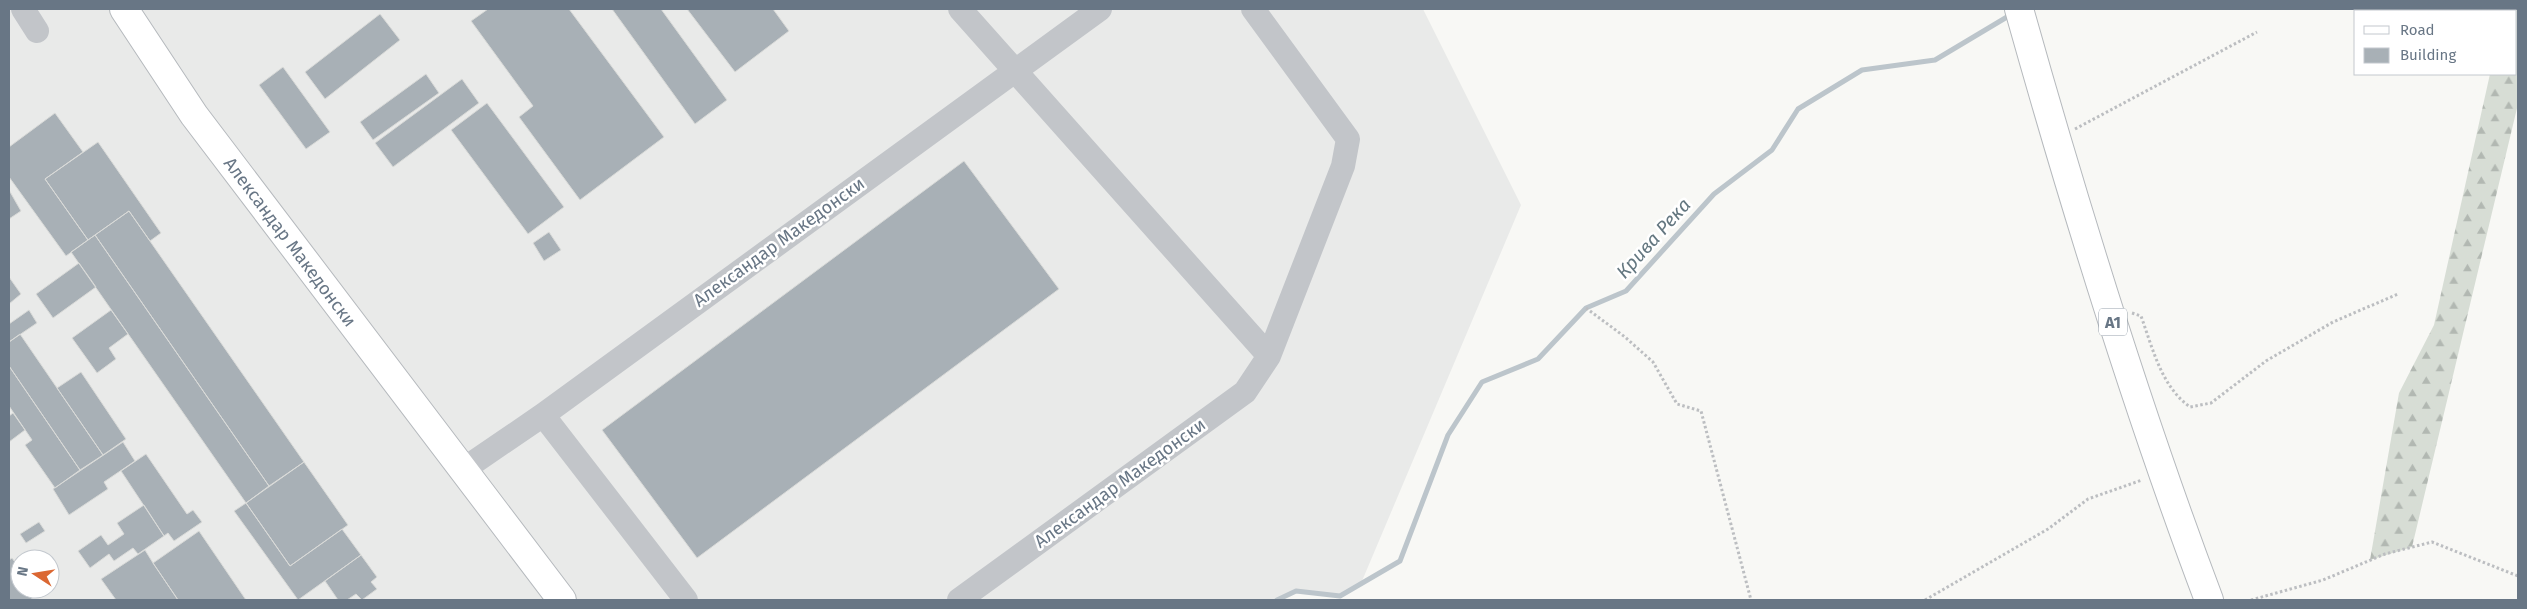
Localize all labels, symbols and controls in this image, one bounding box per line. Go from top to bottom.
legend [2354,10,2517,75]
text: Road [2400,21,2435,39]
text: Building [2400,46,2456,64]
street label: Александар Македонски [219,153,361,331]
street label: Александар Македонски [689,172,869,312]
water label: Крива Река [1611,193,1695,283]
road number: A1 [2099,308,2127,336]
street label: Александар Македонски [1030,413,1210,553]
north arrow [10,549,60,599]
text: N [13,565,32,578]

